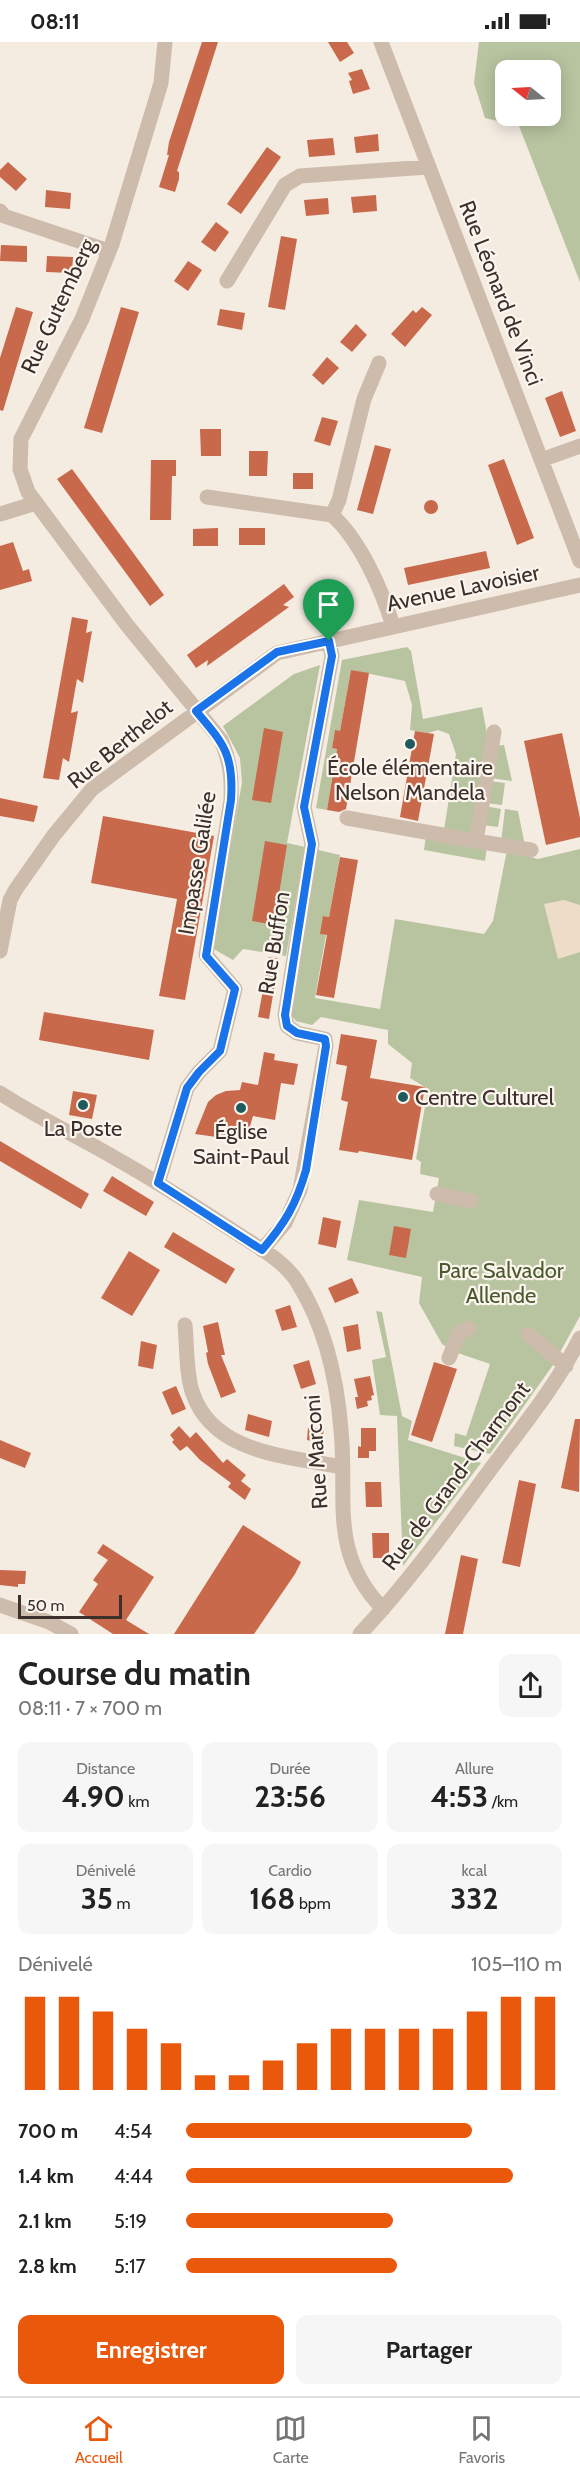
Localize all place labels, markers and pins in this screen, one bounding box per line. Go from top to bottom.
pin [303,579,354,641]
marker: École élémentaire Nelson Mandela [403,737,417,751]
place label: École élémentaire Nelson Mandela [327,754,493,806]
place label: Centre Culturel [415,1084,555,1111]
marker: Centre Culturel [396,1090,410,1104]
marker: La Poste [76,1098,90,1112]
marker: Église Saint-Paul [234,1101,248,1115]
place label: La Poste [44,1115,122,1142]
place label: Église Saint-Paul [193,1118,290,1170]

